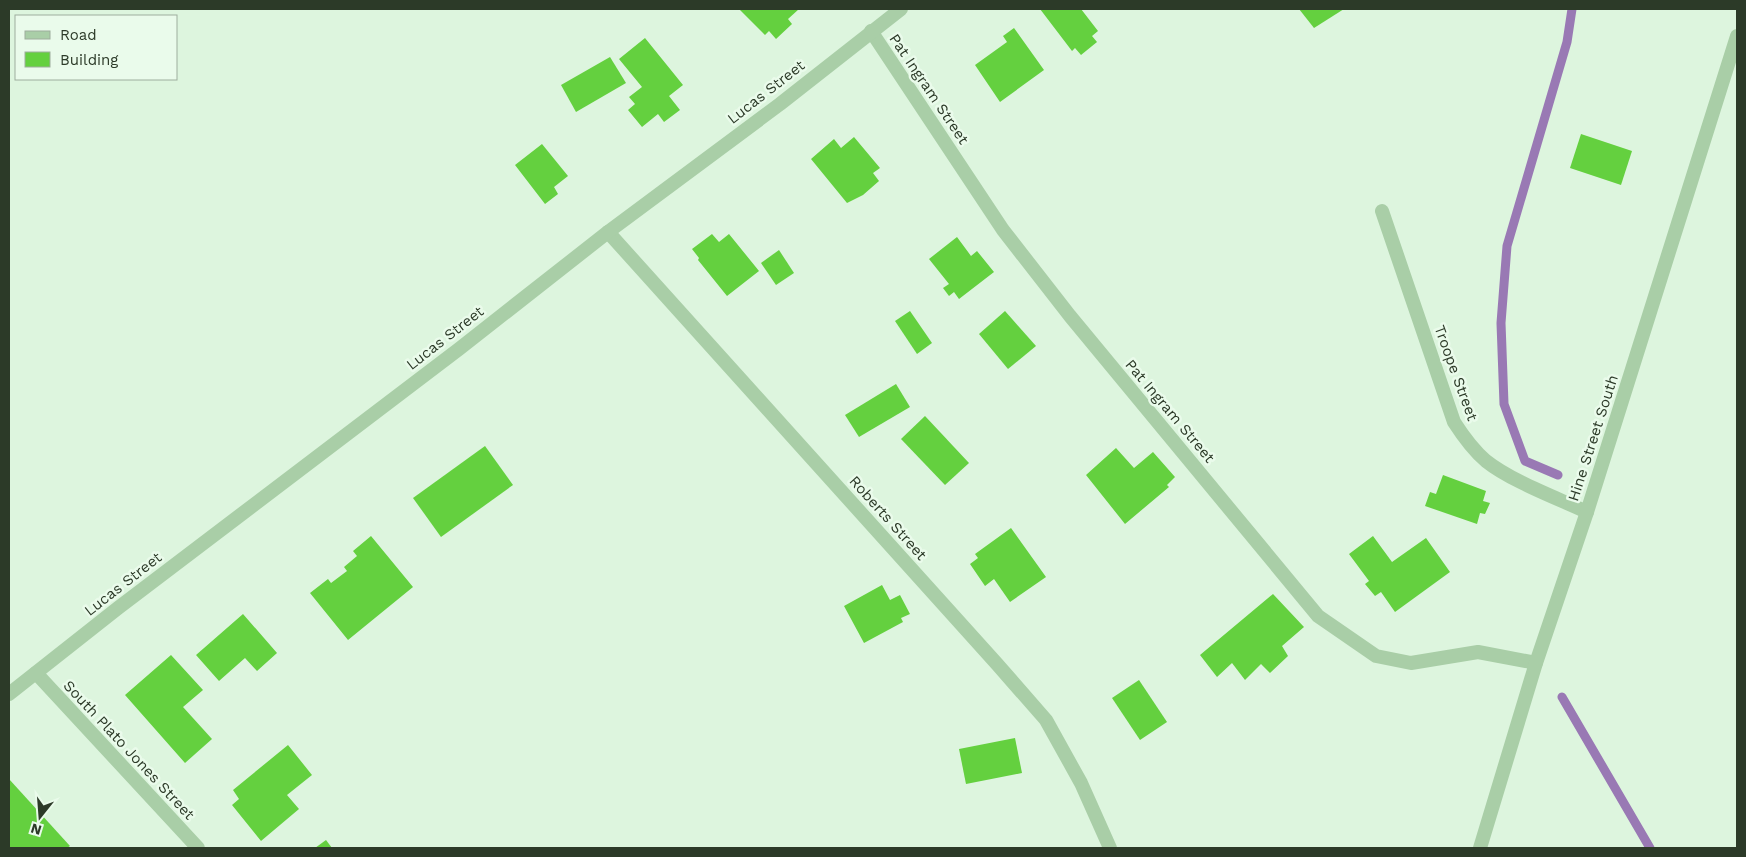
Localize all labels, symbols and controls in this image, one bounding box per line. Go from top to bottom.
legend [15,15,178,80]
text: Road [60,26,97,44]
street label: Pat Ingram Street [885,30,973,148]
text: Building [60,51,118,69]
street label: Lucas Street [724,56,809,128]
street label: Lucas Street [403,302,488,374]
street label: Troope Street [1430,323,1482,424]
street label: Pat Ingram Street [1122,356,1219,467]
street label: Hine Street South [1564,373,1622,503]
street label: Roberts Street [846,472,931,564]
street label: Lucas Street [81,548,166,620]
street label: South Plato Jones Street [60,677,199,824]
north arrow [15,792,65,842]
text: N [29,820,43,839]

